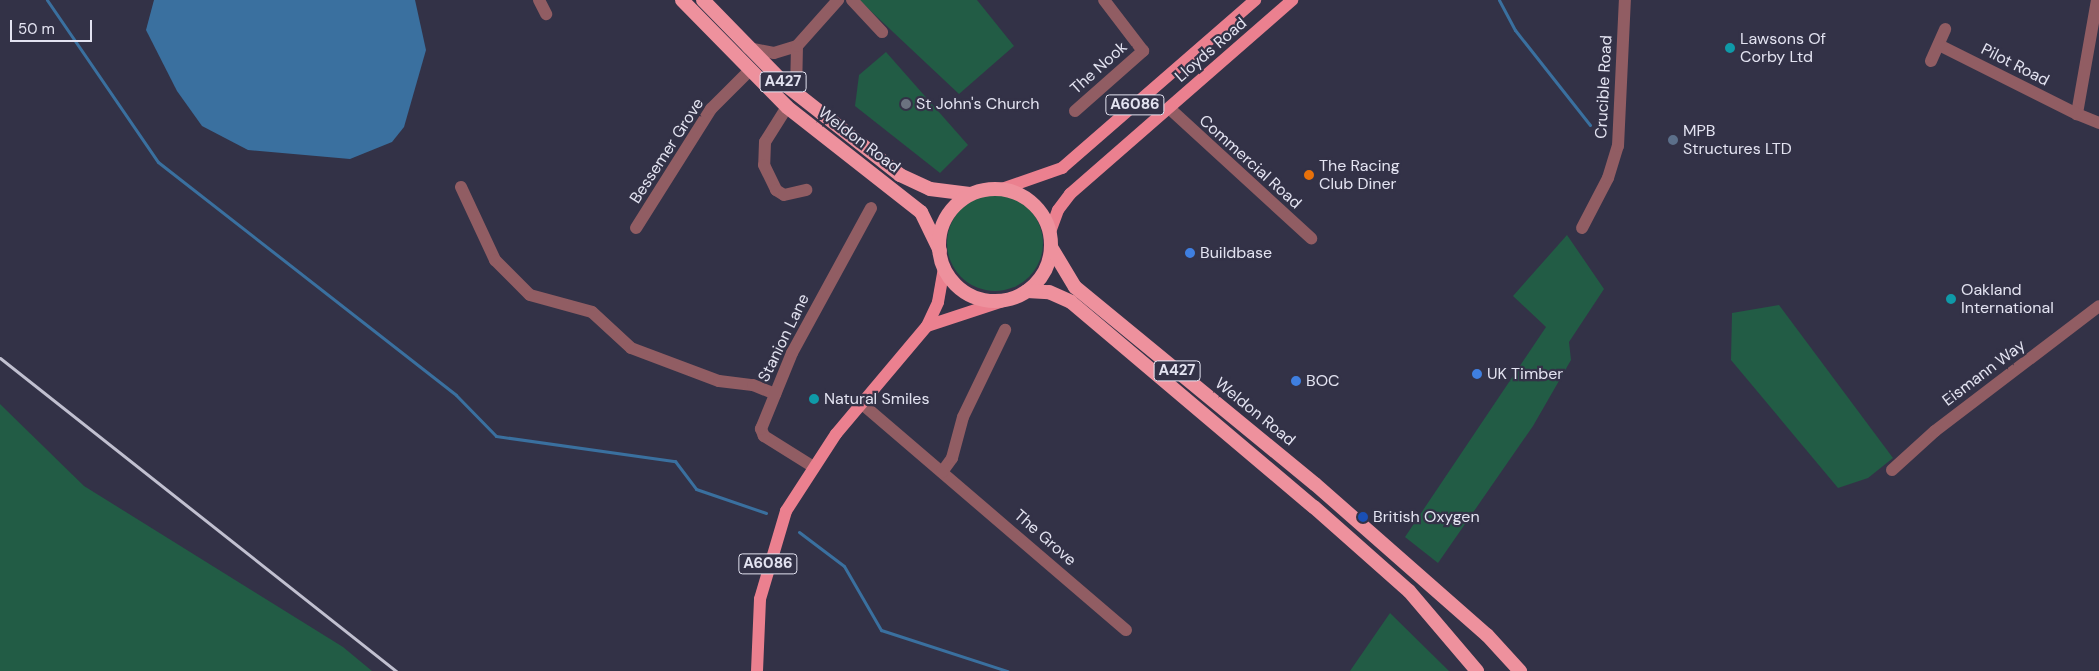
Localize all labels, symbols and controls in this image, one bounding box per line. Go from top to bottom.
scale bar [12,10,95,42]
street label: Lloyds Road [1171,14,1251,86]
text: 50 m [18,19,55,39]
place label: Lawsons Of Corby Ltd [1740,29,1826,67]
street label: Crucible Road [1592,35,1616,139]
street label: The Nook [1067,38,1131,98]
street label: Pilot Road [1978,40,2052,90]
marker: Lawsons Of Corby Ltd [1724,42,1736,54]
road number: A427 [759,70,807,94]
road number: A6086 [1105,92,1165,118]
place label: St John's Church [916,94,1040,114]
street label: Bessemer Grove [626,95,708,207]
marker: St John's Church [900,98,912,110]
street label: Weldon Road [814,103,904,177]
street label: Commercial Road [1195,111,1305,213]
place label: MPB Structures LTD [1683,121,1792,159]
marker: MPB Structures LTD [1667,134,1679,146]
place label: The Racing Club Diner [1319,156,1400,194]
marker: The Racing Club Diner [1303,169,1315,181]
place label: Buildbase [1200,243,1272,263]
marker: Buildbase [1184,247,1196,259]
place label: Oakland International [1961,280,2054,318]
street label: Stanion Lane [754,291,814,385]
marker: Oakland International [1945,293,1957,305]
street label: Eismann Way [1939,336,2029,410]
road number: A427 [1153,358,1201,384]
place label: UK Timber [1487,364,1563,384]
marker: UK Timber [1471,368,1483,380]
place label: BOC [1306,371,1340,391]
street label: Weldon Road [1211,374,1299,450]
marker: BOC [1290,375,1302,387]
place label: Natural Smiles [824,389,929,409]
marker: Natural Smiles [808,393,820,405]
street label: The Grove [1010,506,1080,570]
place label: British Oxygen [1373,507,1480,527]
marker: British Oxygen [1357,511,1369,523]
road number: A6086 [738,552,798,576]

